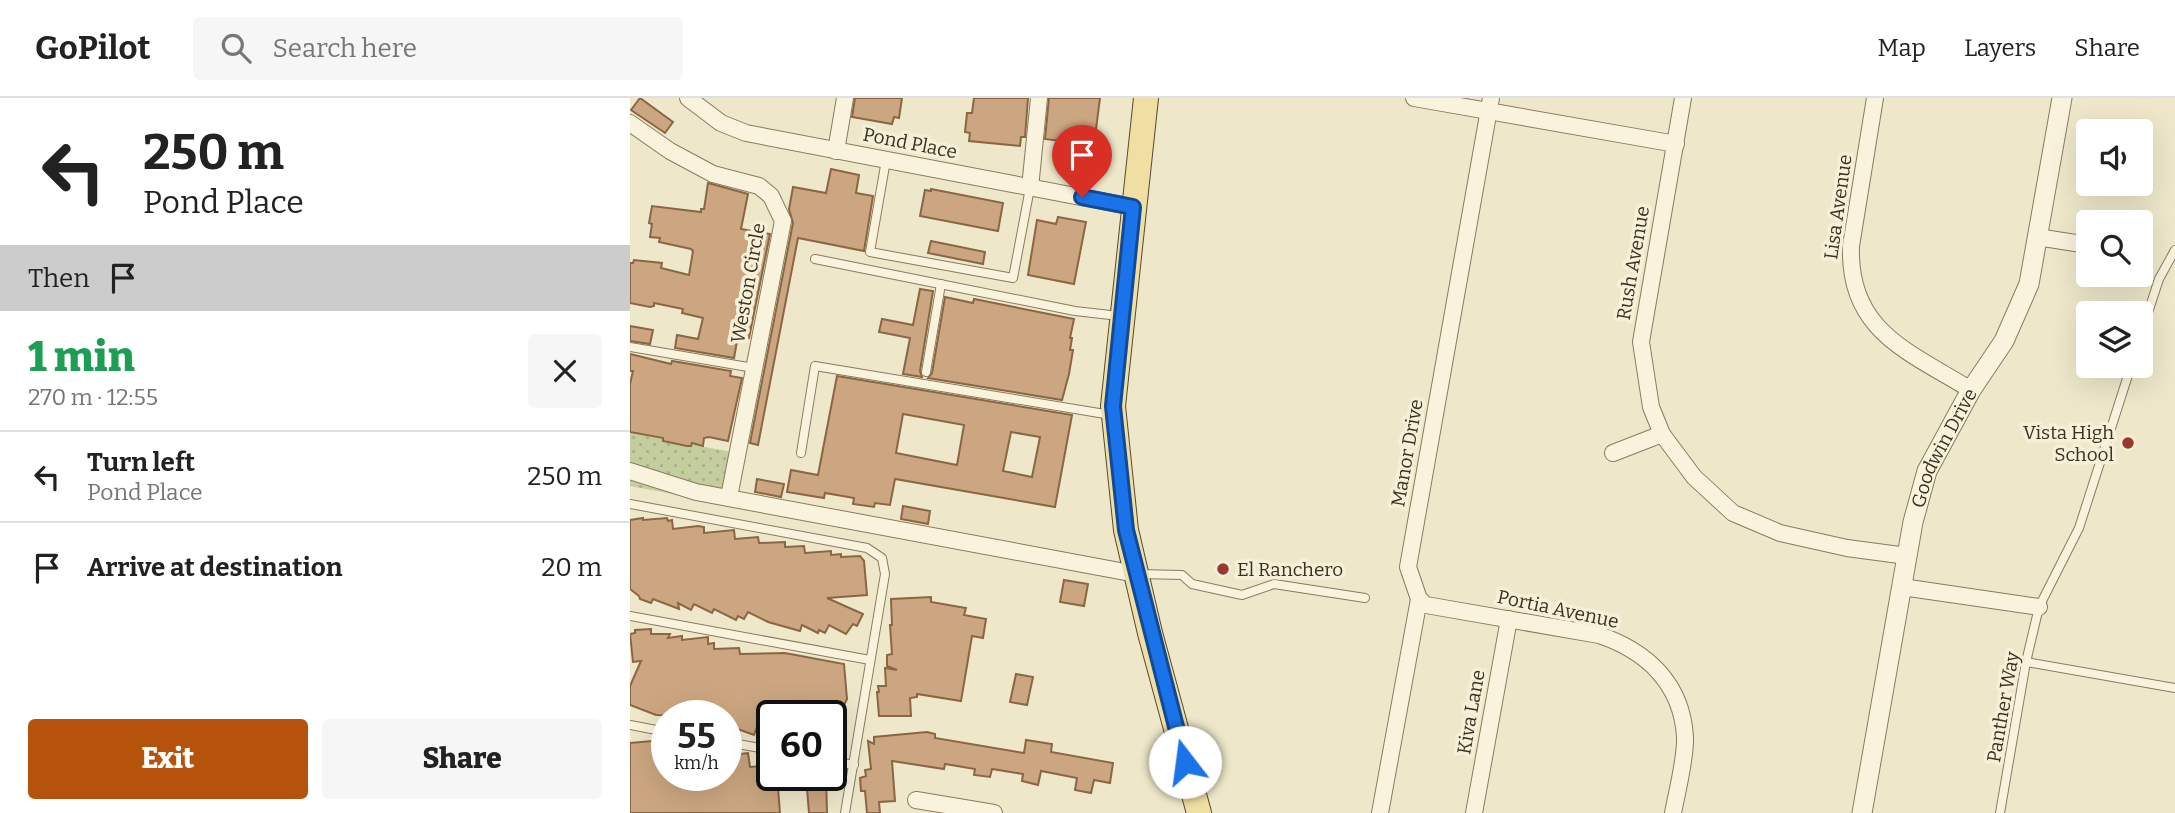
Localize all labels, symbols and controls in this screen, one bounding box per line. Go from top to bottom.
search box [193,17,683,80]
text: GoPilot [35,28,151,68]
icon: search [217,29,255,67]
text: Search here [273,33,417,64]
text: Map [1878,34,1926,62]
text: Layers [1964,34,2036,62]
text: Share [2074,34,2140,62]
map controls [2076,119,2153,378]
button: sound [2076,119,2153,196]
text: 250 m [143,123,284,182]
street label: Pond Place [861,123,959,163]
pin [1052,125,1112,197]
icon: left [28,126,119,217]
icon: arrive [1063,136,1101,174]
street label: Lisa Avenue [1819,153,1857,261]
text: Pond Place [143,183,304,221]
street label: Rush Avenue [1612,204,1654,322]
button: search [2076,210,2153,287]
street label: Weston Circle [726,221,770,345]
icon: arrive [104,259,142,297]
text: Then [28,263,90,294]
button: layers [2076,301,2153,378]
text: 1 min [28,332,135,382]
button: close [528,334,602,408]
text: 270 m · 12:55 [28,383,158,411]
street label: Goodwin Drive [1906,384,1981,510]
street label: Manor Drive [1386,397,1428,509]
place label: Vista High School [2023,421,2114,466]
marker: Vista High School [2120,435,2136,451]
text: Turn left [87,447,195,478]
icon: left [28,458,66,496]
text: 250 m [527,461,602,492]
text: Pond Place [87,478,203,506]
icon: arrive [28,549,66,587]
text: Arrive at destination [87,552,342,583]
text: 20 m [541,552,602,583]
place label: El Ranchero [1237,558,1343,581]
marker: El Ranchero [1215,561,1231,577]
street label: Portia Avenue [1495,585,1621,633]
street label: Panther Way [1982,649,2024,764]
street label: Kiva Lane [1452,668,1490,756]
speed limit sign: 60 [756,700,847,791]
text: 55 [677,715,716,757]
button: Exit [28,719,308,799]
button: Share [322,719,602,799]
position arrow [1148,725,1222,799]
text: km/h [674,752,719,774]

